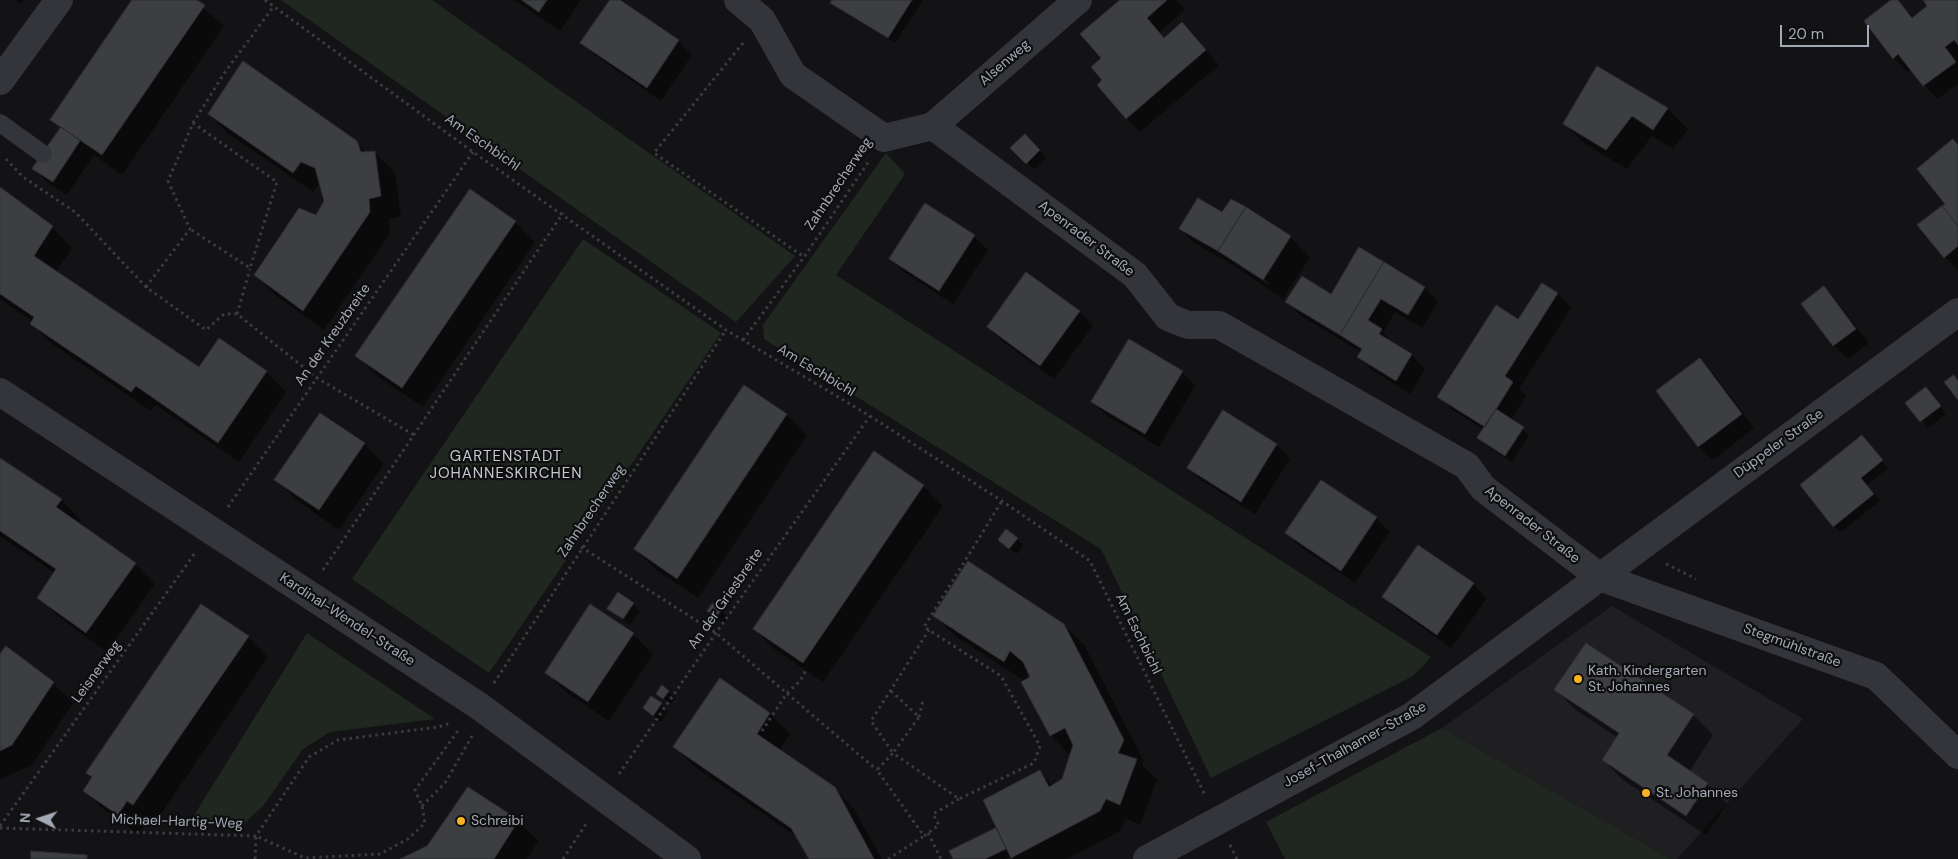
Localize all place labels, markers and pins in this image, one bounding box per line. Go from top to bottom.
place label: Kath. Kindergarten St. Johannes [1588,663,1707,696]
marker: Kath. Kindergarten St. Johannes [1572,673,1584,685]
place label: St. Johannes [1656,785,1738,801]
marker: St. Johannes [1640,787,1652,799]
place label: Schreibi [471,813,524,829]
marker: Schreibi [455,815,467,827]

